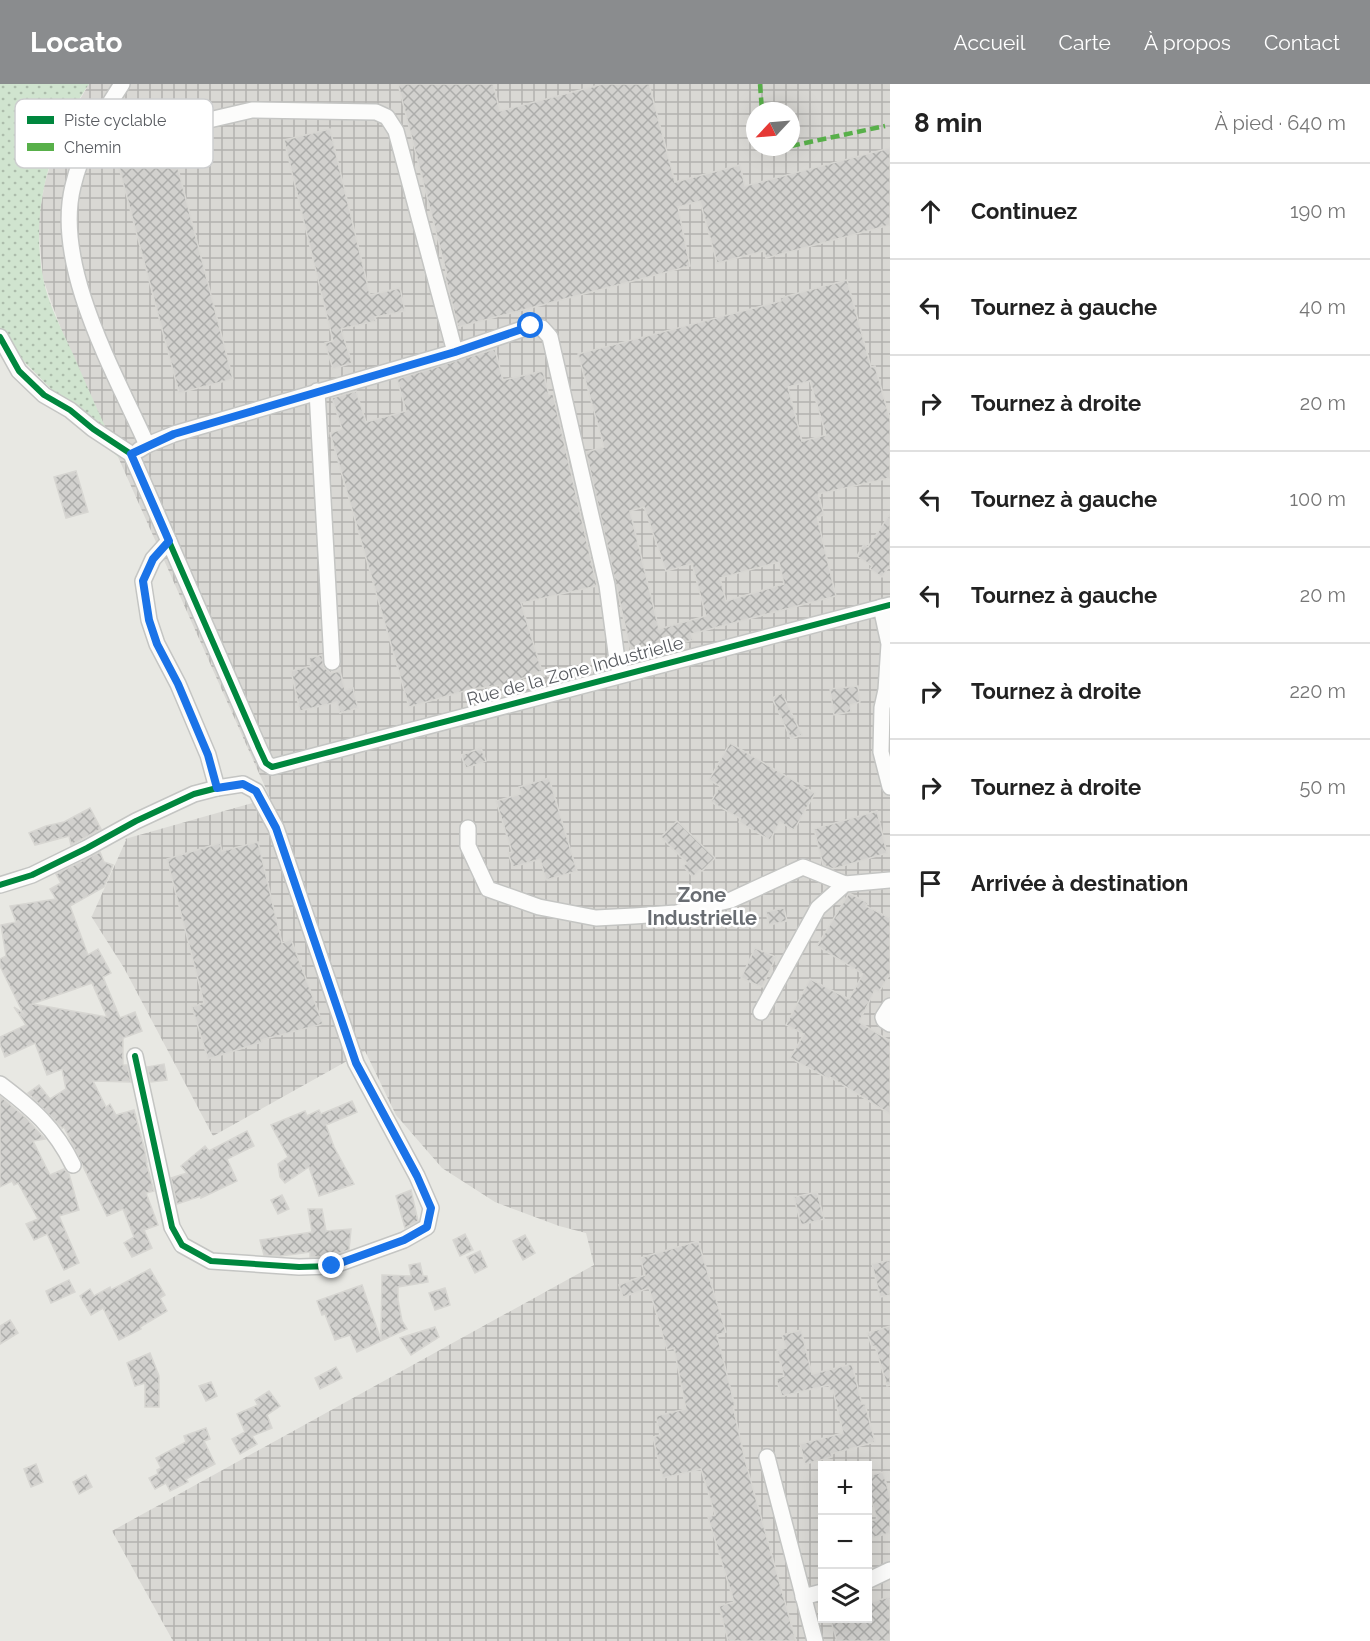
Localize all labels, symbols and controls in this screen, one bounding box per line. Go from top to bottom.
text: Locato [30,26,122,59]
text: Accueil [954,30,1026,55]
text: Carte [1059,30,1111,55]
text: À propos [1144,30,1231,55]
text: Contact [1264,30,1340,55]
legend [15,99,213,168]
north arrow [746,102,800,156]
text: 8 min [914,108,982,138]
text: Piste cyclable [64,111,166,130]
text: À pied · 640 m [1214,111,1346,135]
text: Chemin [64,138,121,157]
icon: ahead [914,195,947,228]
text: Continuez [971,198,1077,224]
text: 190 m [1290,199,1346,223]
icon: left [914,291,947,324]
text: Tournez à gauche [971,294,1157,320]
text: 40 m [1299,295,1346,319]
route start [517,312,543,338]
icon: right [914,387,947,420]
text: Tournez à droite [971,390,1141,416]
text: 20 m [1300,391,1346,415]
icon: left [914,483,947,516]
text: Tournez à gauche [971,486,1157,512]
text: 100 m [1289,487,1346,511]
icon: left [914,579,947,612]
text: Tournez à gauche [971,582,1157,608]
text: 20 m [1300,583,1346,607]
street label: Rue de la Zone Industrielle [464,631,686,710]
icon: right [914,675,947,708]
text: Tournez à droite [971,678,1141,704]
text: 220 m [1289,679,1346,703]
icon: right [914,771,947,804]
text: Tournez à droite [971,774,1141,800]
text: 50 m [1299,775,1346,799]
icon: arrive [914,867,947,900]
text: Arrivée à destination [971,870,1188,896]
district label: Zone Industrielle [647,883,757,930]
route end [318,1252,344,1278]
map controls [818,1461,872,1623]
button: + [818,1461,872,1515]
button: − [818,1515,872,1569]
button: layers [818,1569,872,1623]

